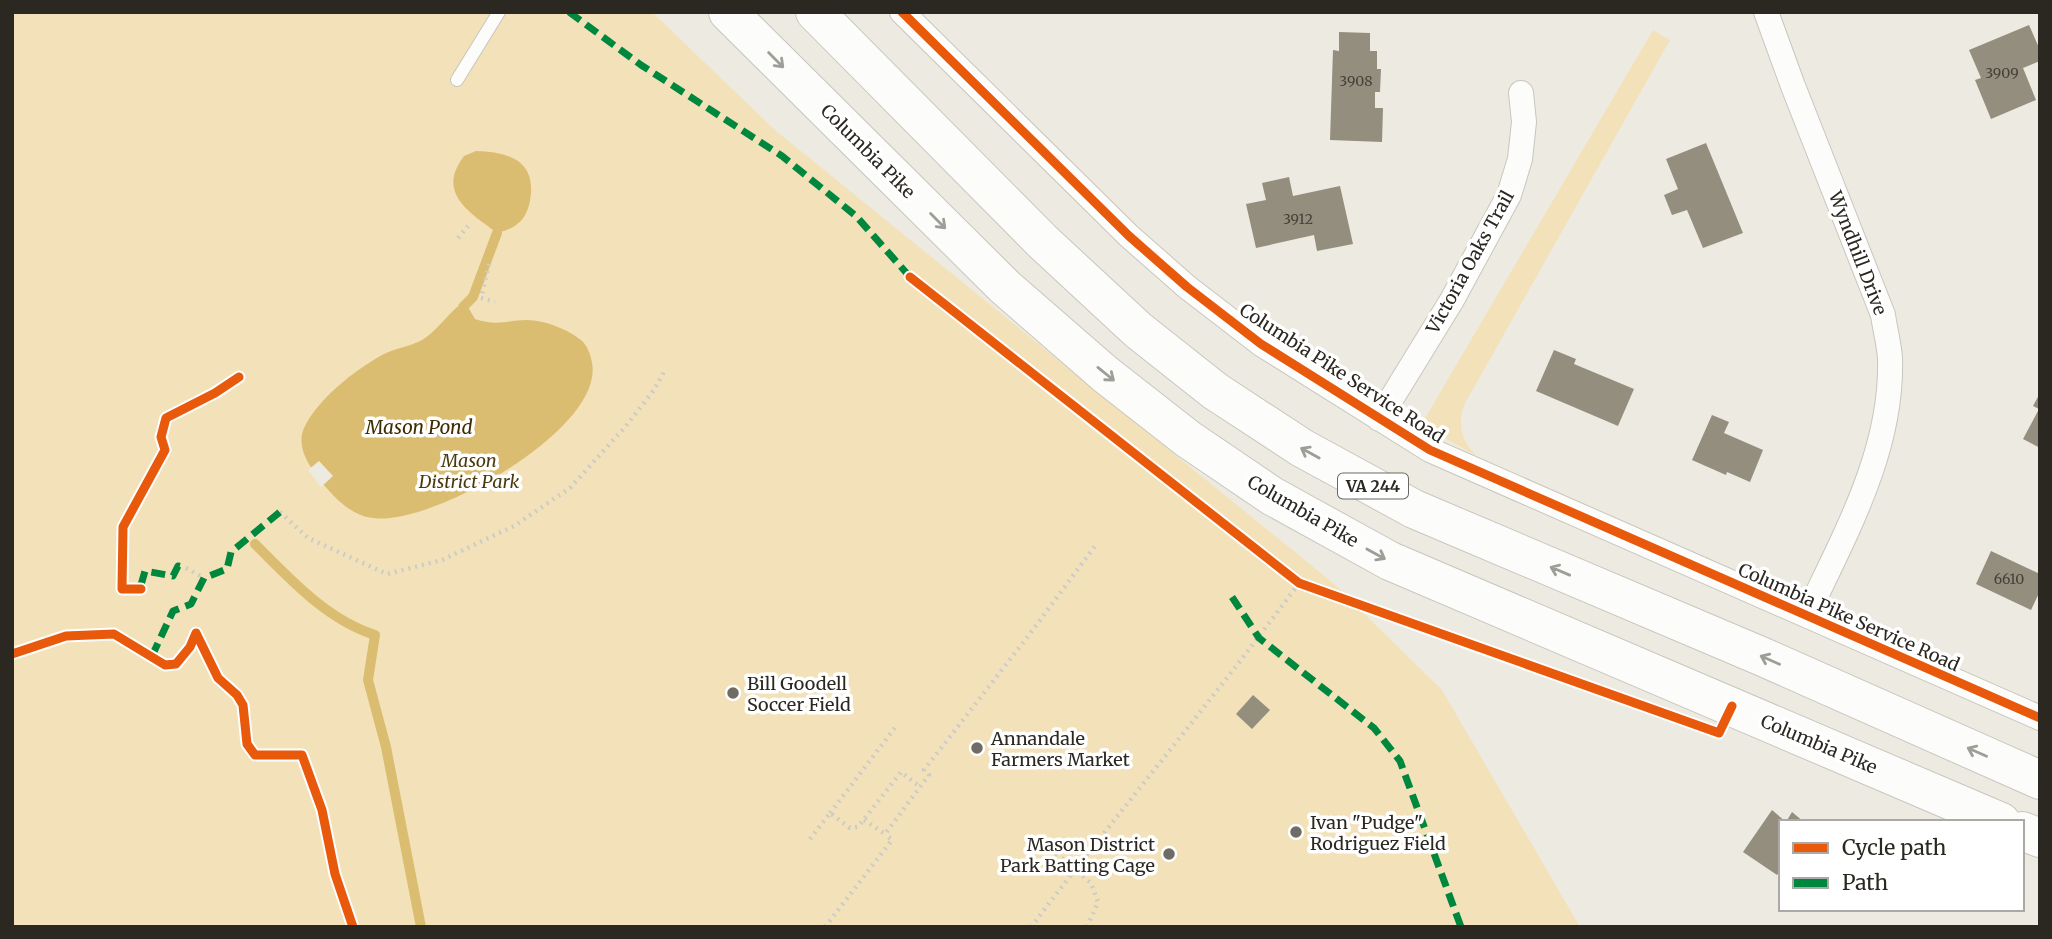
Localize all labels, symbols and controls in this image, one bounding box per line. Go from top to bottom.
one-way arrow [767,52,784,69]
house number: 3909 [1985,64,2019,82]
house number: 3908 [1339,72,1373,90]
street label: Columbia Pike [816,99,920,203]
street label: Victoria Oaks Trail [1421,186,1519,339]
street label: Wyndhill Drive [1823,187,1892,318]
house number: 3912 [1283,210,1313,228]
one-way arrow [929,212,946,229]
street label: Columbia Pike Service Road [1235,298,1449,448]
one-way arrow [1096,366,1114,382]
water label: Mason Pond [364,415,473,439]
one-way arrow [1301,446,1321,460]
park label: Mason District Park [418,449,519,493]
street label: Columbia Pike [1243,470,1363,552]
road number: VA 244 [1338,474,1408,499]
one-way arrow [1365,548,1386,561]
street label: Columbia Pike Service Road [1735,558,1963,676]
one-way arrow [1550,563,1572,576]
house number: 6610 [1994,570,2024,588]
one-way arrow [1760,653,1781,666]
place label: Bill Goodell Soccer Field [747,672,851,716]
marker: Bill Goodell Soccer Field [725,685,741,701]
street label: Columbia Pike [1757,709,1881,779]
place label: Annandale Farmers Market [990,727,1130,771]
marker: Annandale Farmers Market [969,740,985,756]
one-way arrow [1967,745,1989,758]
place label: Ivan "Pudge" Rodriguez Field [1310,811,1446,855]
legend [1779,820,2024,911]
marker: Ivan "Pudge" Rodriguez Field [1288,824,1304,840]
place label: Mason District Park Batting Cage [1000,833,1155,877]
text: Cycle path [1842,834,1946,861]
marker: Mason District Park Batting Cage [1161,846,1177,862]
text: Path [1842,869,1888,896]

